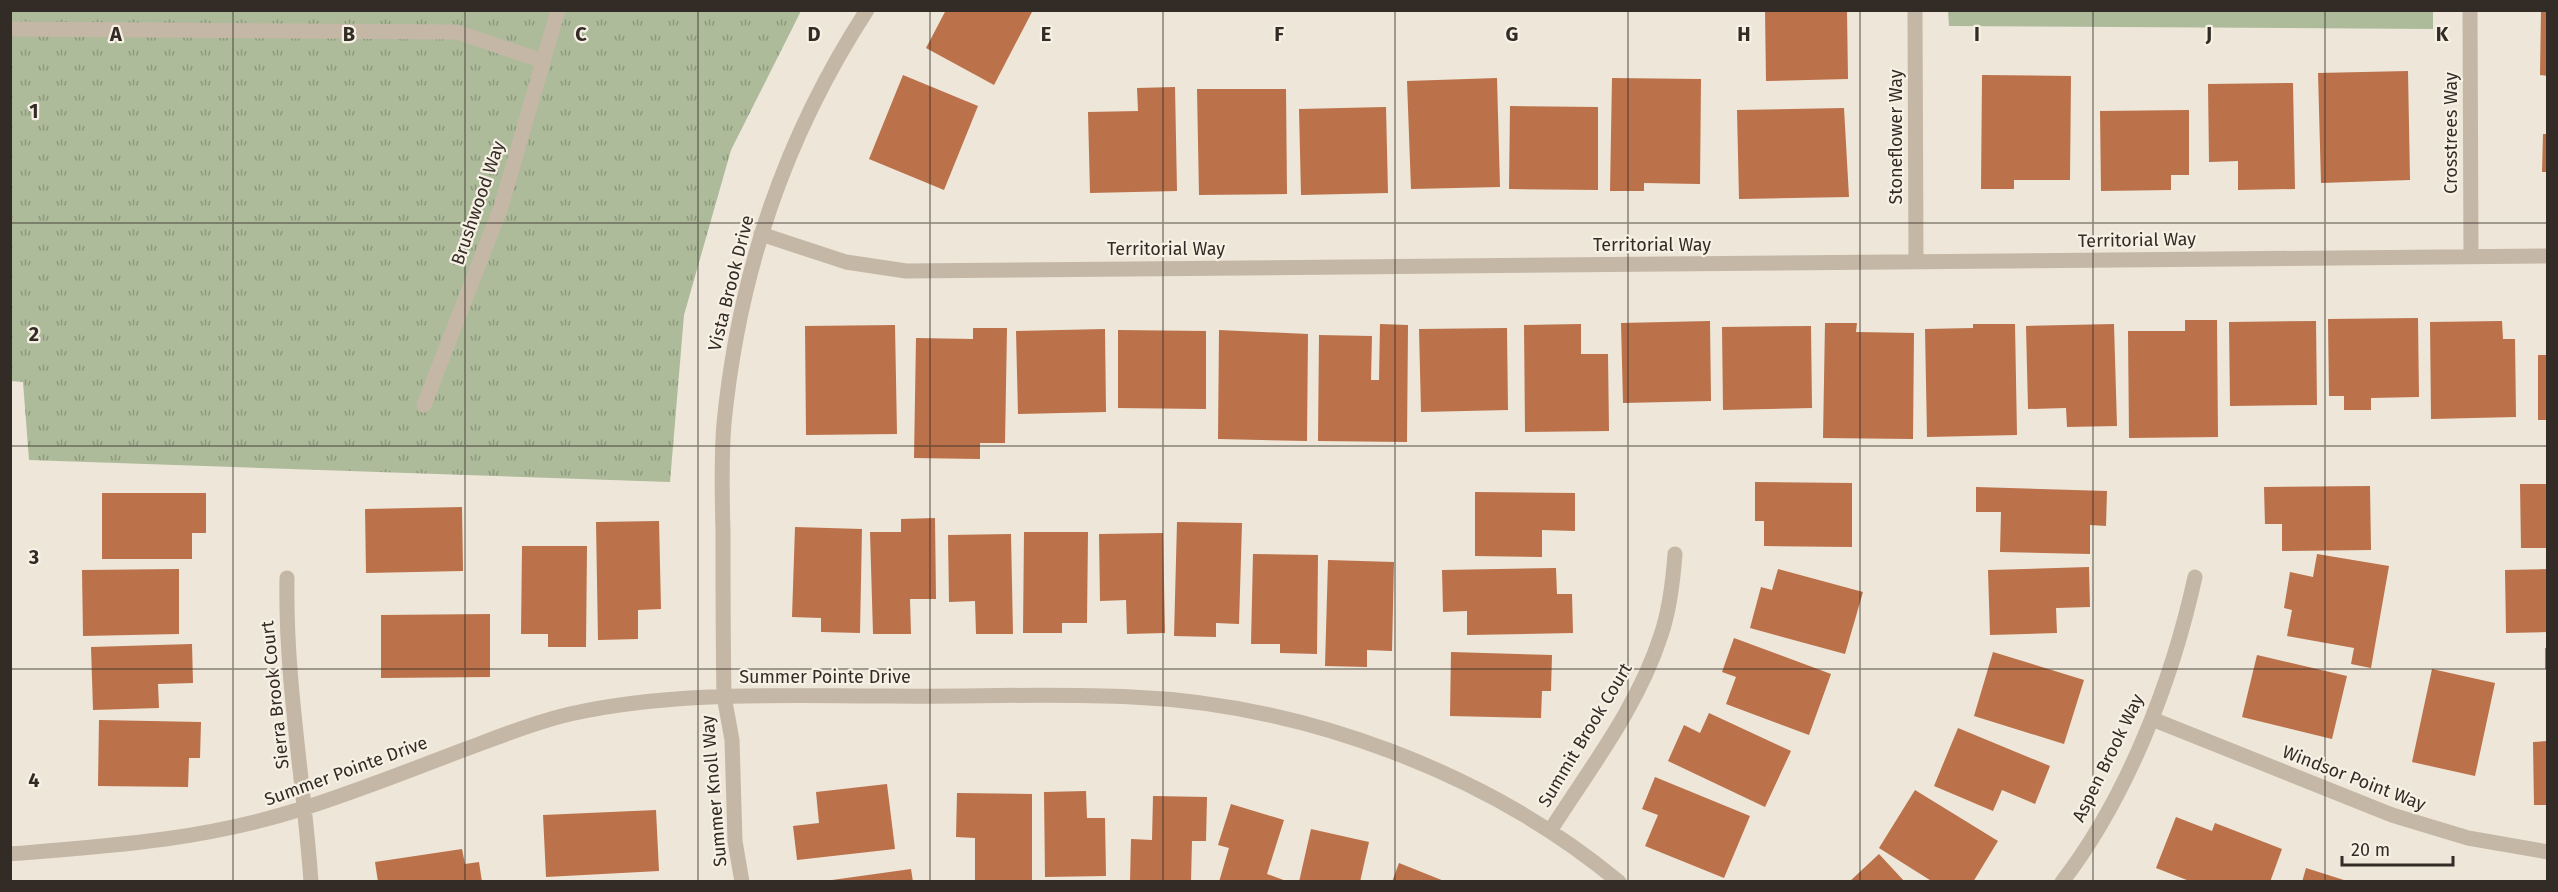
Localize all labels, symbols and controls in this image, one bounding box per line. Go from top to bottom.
text: A [109,22,123,46]
text: B [343,22,355,46]
text: C [575,22,587,46]
text: D [807,22,821,46]
text: E [1041,22,1051,46]
text: F [1274,22,1284,46]
text: G [1506,22,1518,46]
text: H [1737,22,1751,46]
text: I [1974,22,1980,46]
text: J [2205,22,2212,46]
text: K [2436,22,2449,46]
street label: Stoneflower Way [1885,69,1907,205]
street label: Crosstrees Way [2440,72,2462,194]
text: 1 [29,99,39,123]
street label: Brushwood Way [447,138,510,268]
street label: Vista Brook Drive [704,213,758,353]
street label: Territorial Way [2078,228,2196,252]
street label: Territorial Way [1593,234,1711,256]
street label: Territorial Way [1107,238,1225,260]
text: 2 [29,322,39,346]
text: 3 [28,545,39,569]
street label: Sierra Brook Court [256,619,294,770]
street label: Summit Brook Court [1533,659,1637,811]
street label: Summer Pointe Drive [739,666,911,688]
street label: Aspen Brook Way [2068,690,2149,826]
street label: Summer Knoll Way [696,714,732,868]
street label: Summer Pointe Drive [262,731,430,811]
street label: Windsor Point Way [2279,741,2429,816]
text: 4 [28,768,40,792]
scale bar [2342,829,2453,867]
text: 20 m [2351,839,2390,861]

